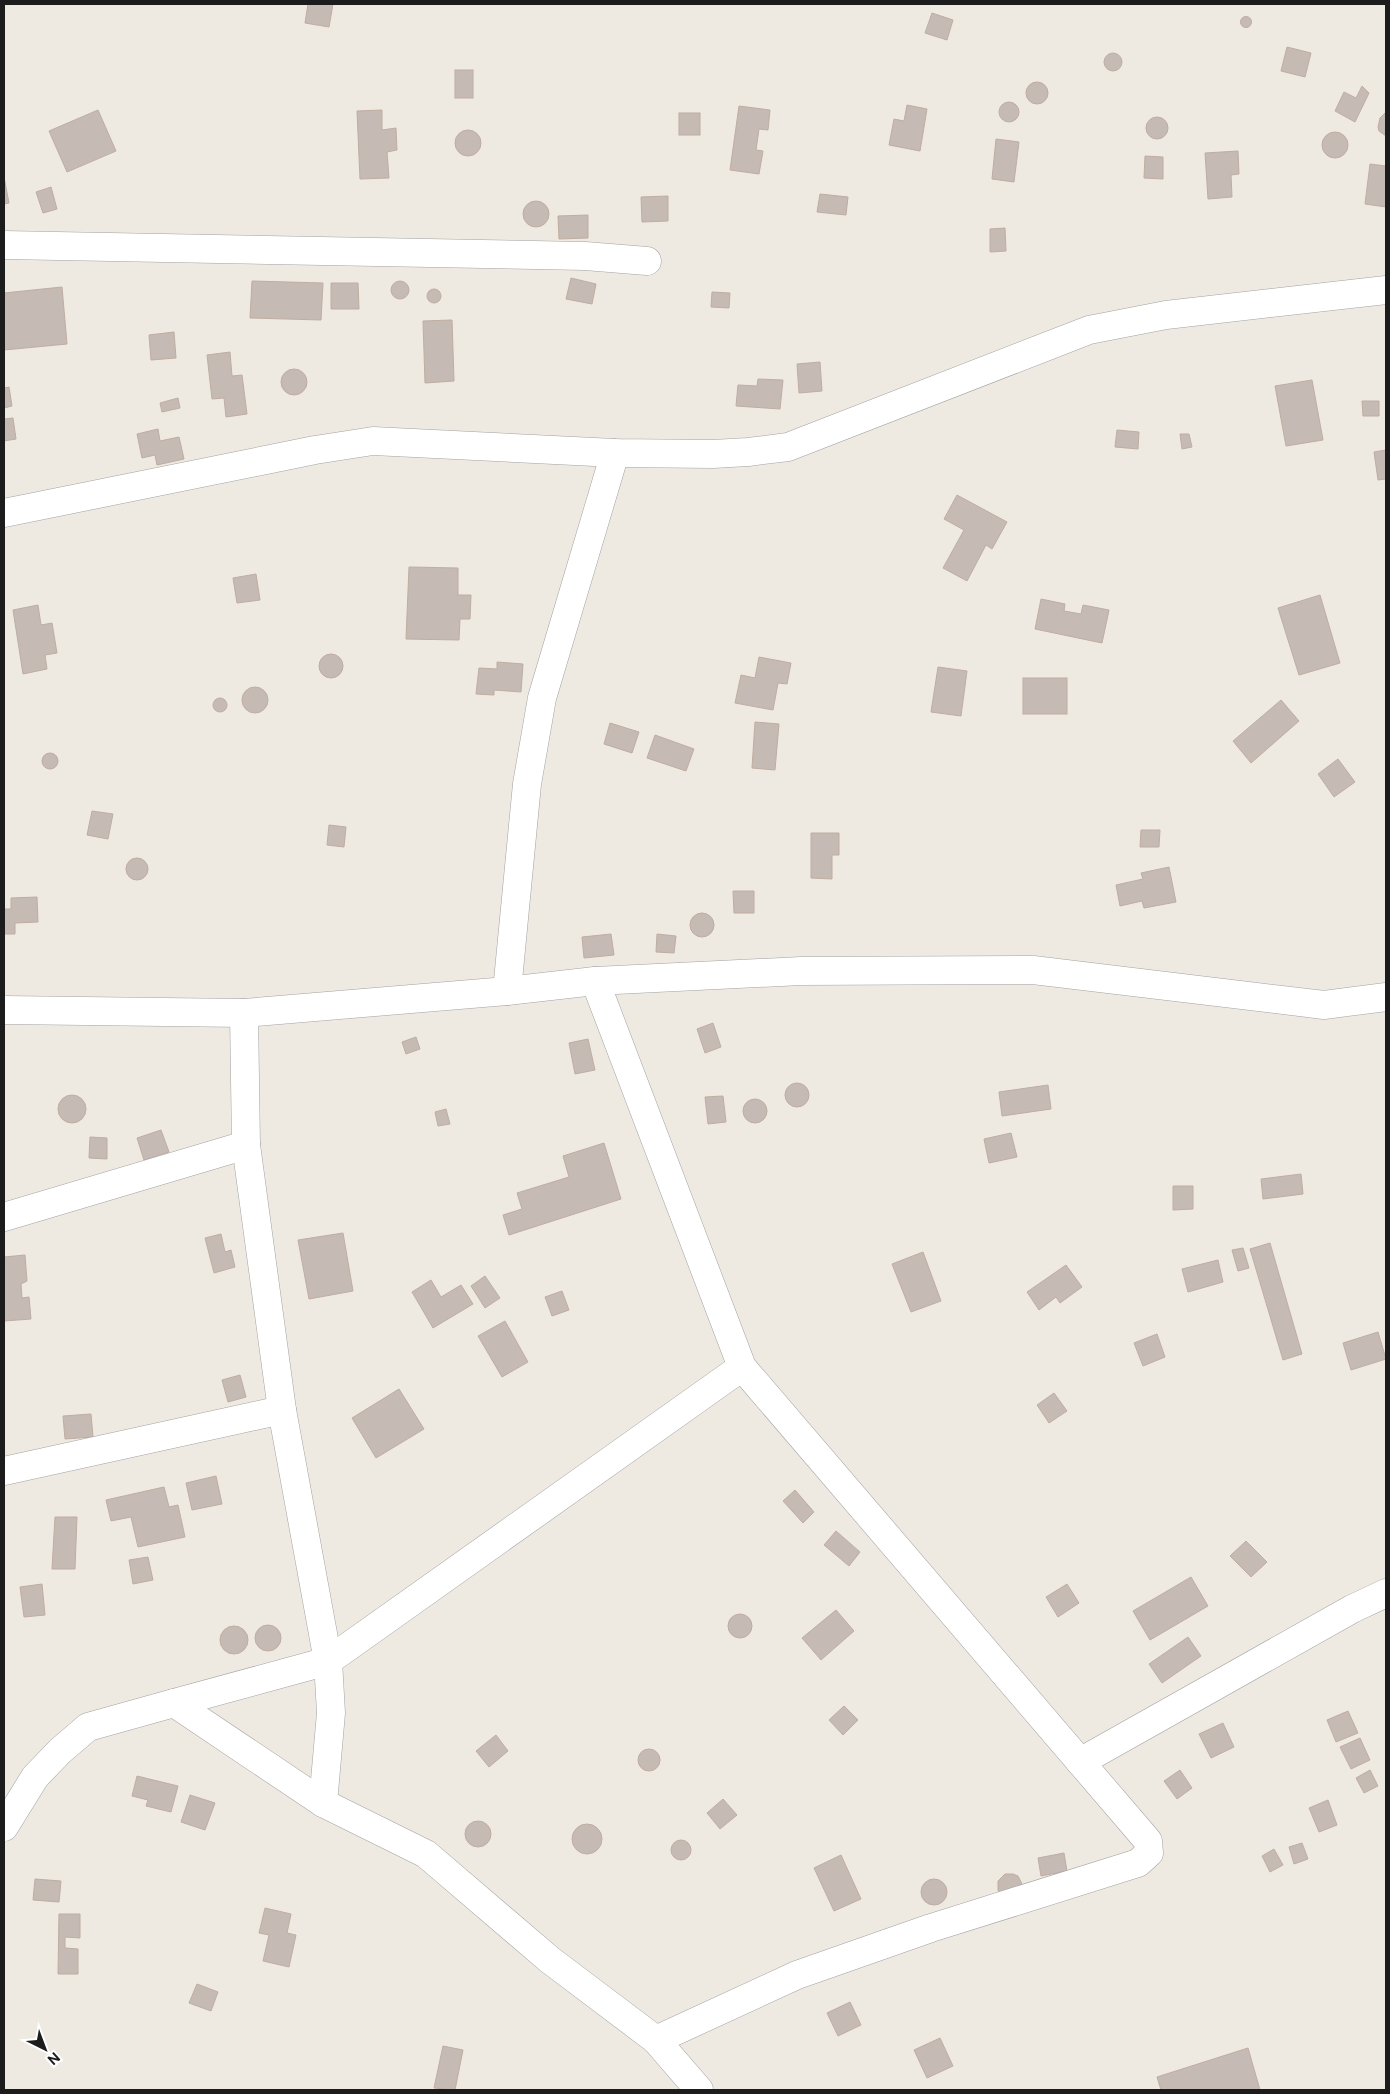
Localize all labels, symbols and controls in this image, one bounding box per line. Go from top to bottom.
north arrow [20,2024,70,2074]
text: N [44,2049,63,2068]

